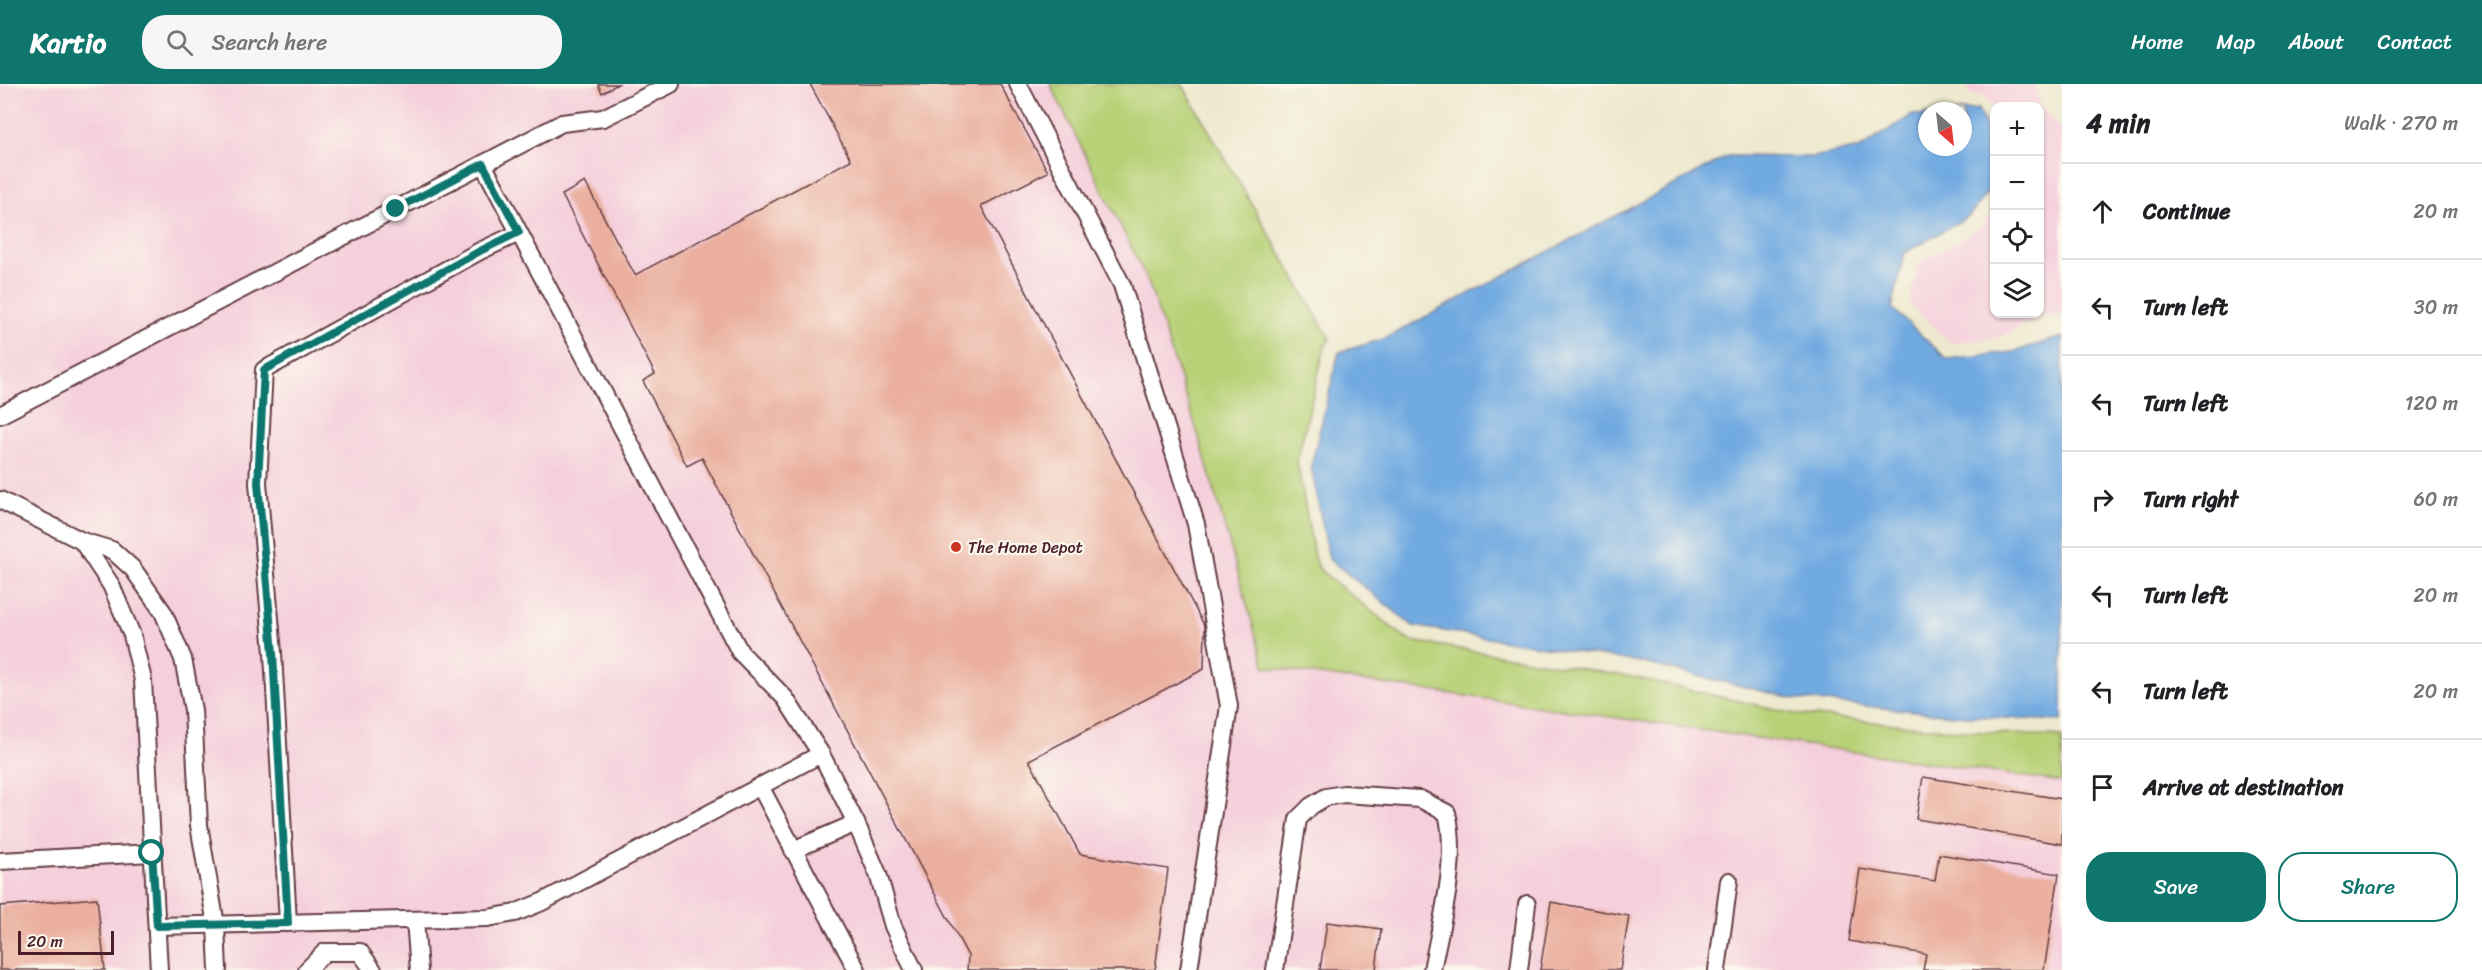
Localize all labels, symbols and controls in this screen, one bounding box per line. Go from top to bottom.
search box [142,15,562,69]
text: Kartio [30,18,106,67]
text: Search here [211,23,327,62]
text: Home [2131,23,2183,61]
text: Map [2216,23,2255,61]
text: About [2288,23,2345,61]
text: Contact [2378,23,2452,61]
icon: search [163,26,196,59]
text: 4 min [2086,100,2150,146]
north arrow [1918,102,1972,156]
map controls [1990,102,2044,318]
button: + [1990,102,2044,156]
text: Walk · 270 m [2344,106,2458,141]
button: − [1990,156,2044,210]
text: Continue [2143,192,2231,231]
text: 20 m [2413,194,2458,229]
route end [382,195,408,221]
icon: ahead [2086,195,2119,228]
button: locate [1990,210,2044,264]
button: layers [1990,264,2044,318]
text: Turn left [2143,288,2228,327]
text: 30 m [2414,290,2458,325]
icon: left [2086,291,2119,324]
text: Turn left [2143,384,2228,423]
text: 120 m [2405,386,2458,421]
icon: left [2086,387,2119,420]
text: Turn right [2143,480,2238,519]
text: 60 m [2413,482,2458,517]
icon: right [2086,483,2119,516]
place label: The Home Depot [968,533,1083,562]
marker: The Home Depot [949,540,963,554]
text: Turn left [2143,576,2228,615]
text: 20 m [2413,578,2458,613]
icon: left [2086,579,2119,612]
text: Turn left [2143,672,2228,711]
text: 20 m [2413,674,2458,709]
icon: left [2086,675,2119,708]
text: Arrive at destination [2143,768,2344,807]
icon: arrive [2086,771,2119,804]
route start [138,839,164,865]
button: Save [2086,852,2266,922]
button: Share [2278,852,2458,922]
text: 20 m [27,927,63,956]
scale bar [18,928,114,956]

